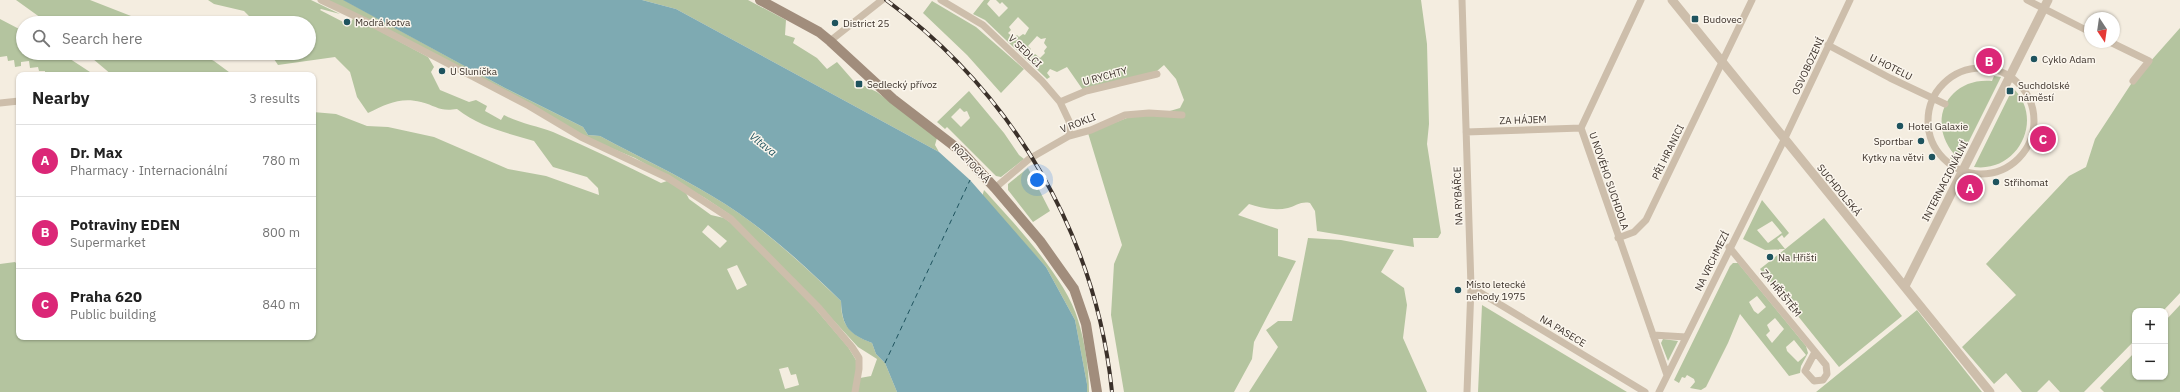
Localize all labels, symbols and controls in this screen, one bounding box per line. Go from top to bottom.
north arrow [2084,12,2120,48]
place label: Budovec [1703,13,1742,26]
marker: Budovec [1690,14,1700,24]
search box [16,16,316,60]
place label: Modrá kotva [355,16,411,29]
marker: Modrá kotva [342,17,352,27]
place label: District 25 [843,17,890,30]
marker: District 25 [830,18,840,28]
icon: search [30,27,52,49]
text: Search here [62,29,142,48]
street label: V SEDLCI [1005,32,1045,70]
street label: OSVOBOZENÍ [1789,35,1827,97]
pin: B [1976,46,2002,76]
street label: U HOTELU [1867,51,1915,83]
place label: Cyklo Adam [2042,53,2095,66]
marker: Cyklo Adam [2029,54,2039,64]
street label: U RYCHTY [1081,64,1129,88]
place label: U Sluníčka [450,65,498,78]
marker: U Sluníčka [437,66,447,76]
place label: Sedlecký přívoz [867,78,937,91]
marker: Sedlecký přívoz [854,79,864,89]
place label: Suchdolské náměstí [2018,79,2070,104]
marker: Suchdolské náměstí [2005,86,2015,96]
text: Nearby [32,87,90,109]
text: 3 results [249,90,300,107]
street label: V ROKLI [1058,110,1098,136]
street label: ZA HÁJEM [1499,113,1547,127]
place label: Hotel Galaxie [1908,120,1969,133]
marker: Hotel Galaxie [1895,121,1905,131]
street label: PŘI HRANICI [1649,122,1687,182]
pin: C [2030,124,2056,154]
water label: Vltava [747,129,779,159]
street label: U NOVÉHO SUCHDOLA [1586,130,1632,232]
place label: Sportbar [1874,135,1913,148]
marker: Sportbar [1916,136,1926,146]
street label: INTERNACIONÁLNÍ [1919,139,1971,223]
street label: ROZTOCKÁ [949,140,994,186]
text: Dr. Max [70,143,123,162]
place label: Kytky na větvi [1862,151,1924,164]
text: A [41,152,49,169]
text: 780 m [262,152,300,169]
marker: Kytky na větvi [1927,152,1937,162]
street label: SUCHDOLSKÁ [1814,161,1864,219]
text: Pharmacy · Internacionální [70,162,228,179]
street label: NA RYBÁŘCE [1450,166,1466,226]
your location [1027,170,1047,190]
pin: A [1957,173,1983,203]
place label: Střihomat [2004,176,2049,189]
marker: Střihomat [1991,177,2001,187]
text: Potraviny EDEN [70,215,180,234]
text: B [41,224,49,241]
text: 800 m [262,224,300,241]
street label: NA VRCHMEZÍ [1692,229,1732,293]
text: Supermarket [70,234,146,251]
place label: Na Hřišti [1778,251,1817,264]
marker: Na Hřišti [1765,252,1775,262]
street label: ZA HŘIŠTĚM [1758,267,1804,319]
place label: Místo letecké nehody 1975 [1466,278,1526,303]
marker: Místo letecké nehody 1975 [1453,285,1463,295]
text: Praha 620 [70,287,142,306]
text: C [41,296,49,313]
text: 840 m [262,296,300,313]
text: Public building [70,306,156,323]
map controls [2132,308,2168,380]
button: + [2132,308,2168,344]
street label: NA PASECE [1538,312,1589,350]
button: − [2132,344,2168,380]

